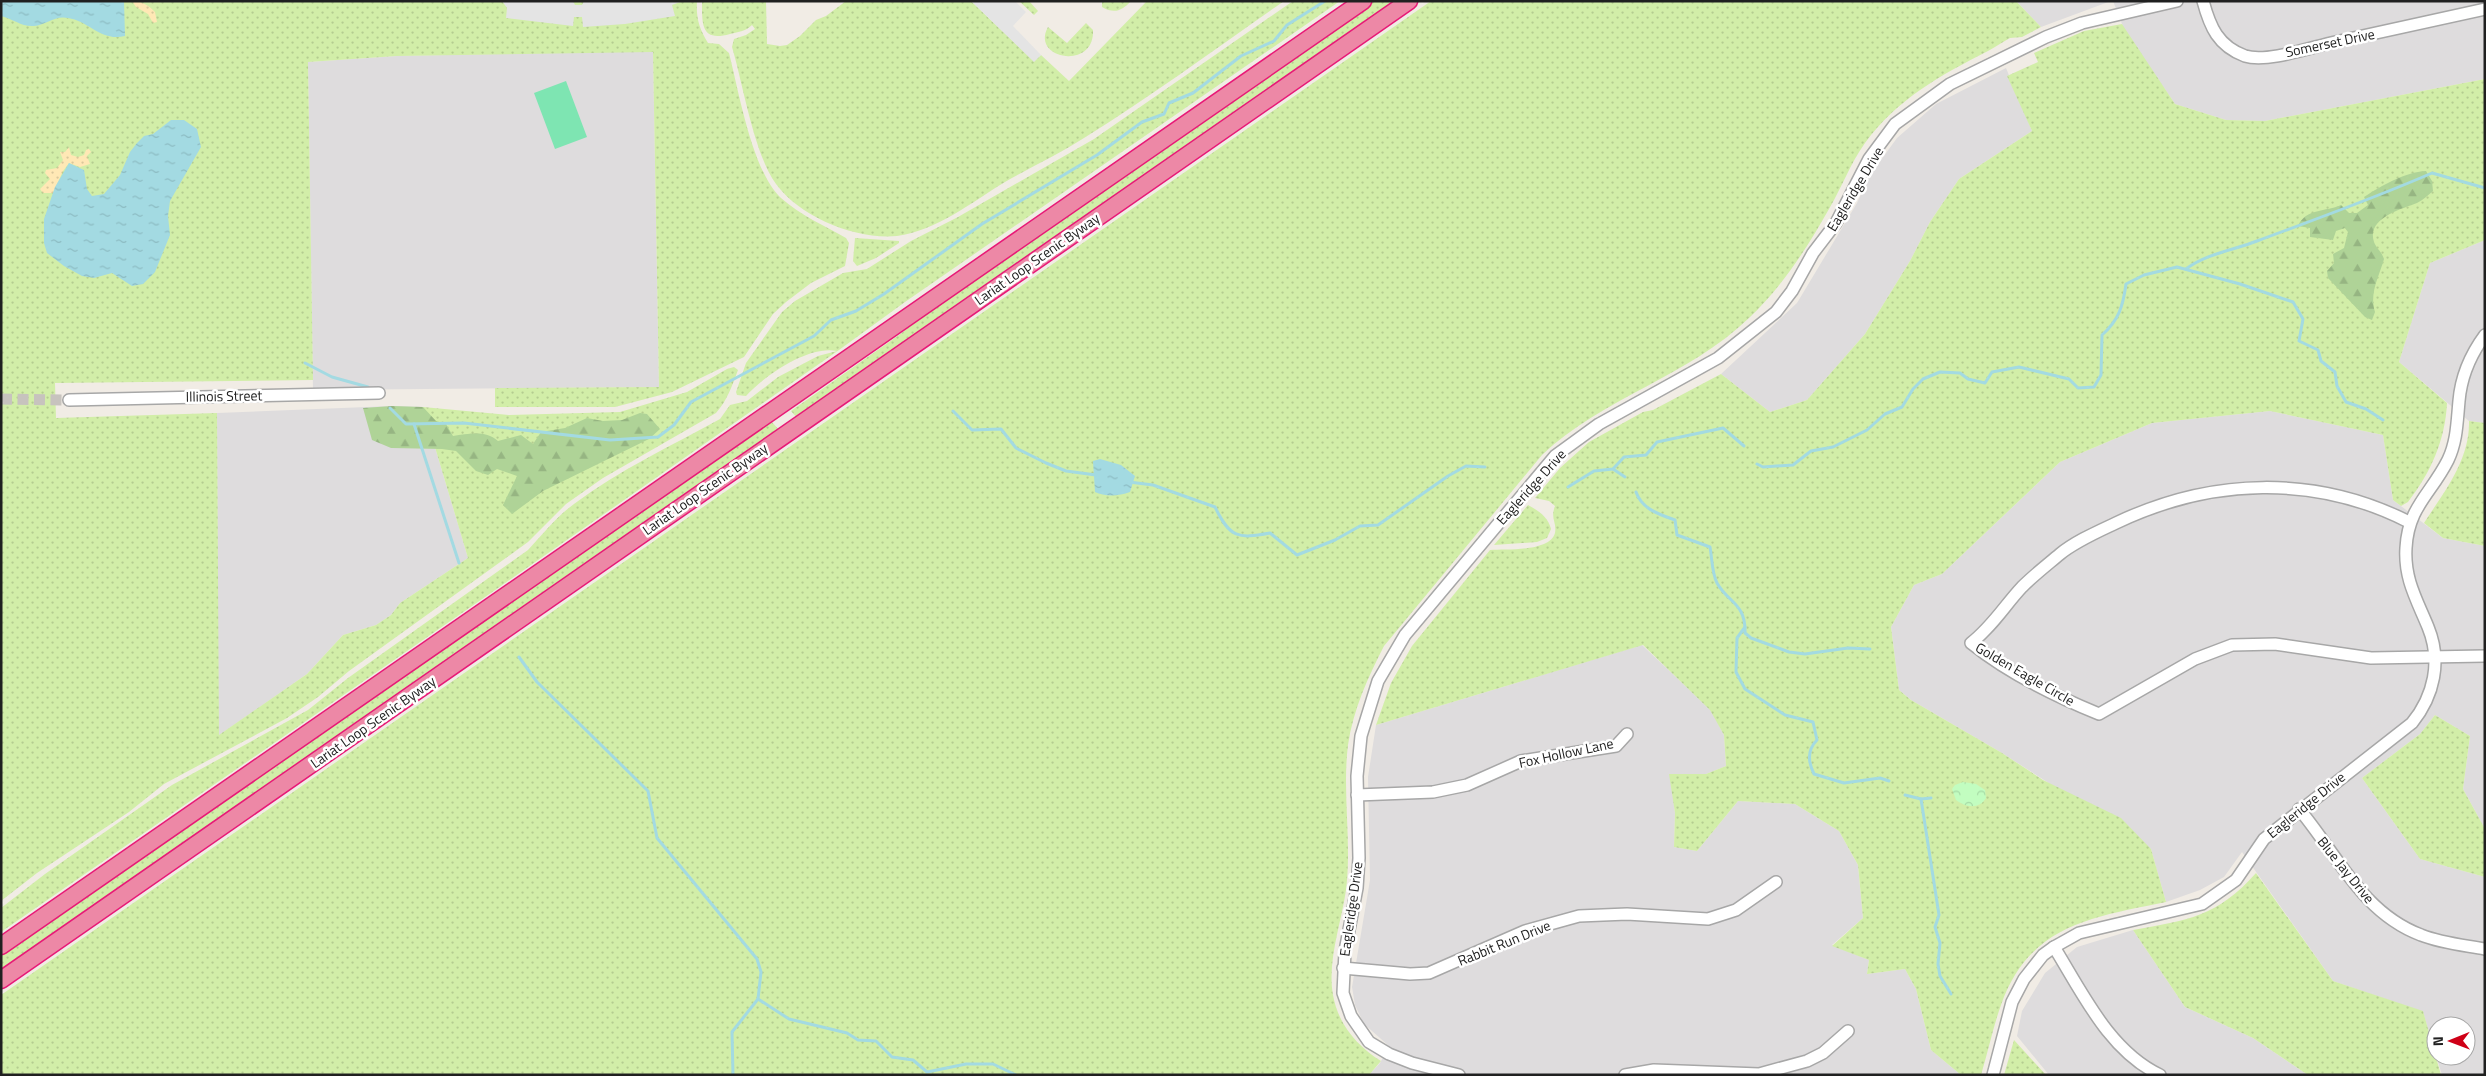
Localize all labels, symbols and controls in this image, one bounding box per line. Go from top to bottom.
street label: Somerset Drive [2283,23,2376,62]
street label: Eagleridge Drive [1821,142,1888,235]
street label: Lariat Loop Scenic Byway [970,207,1104,310]
street label: Illinois Street [185,384,263,407]
street label: Lariat Loop Scenic Byway [638,437,772,540]
street label: Eagleridge Drive [1491,444,1570,529]
street label: Golden Eagle Circle [1972,637,2079,711]
street label: Lariat Loop Scenic Byway [306,670,440,773]
street label: Fox Hollow Lane [1517,732,1615,773]
street label: Eagleridge Drive [2262,766,2349,843]
street label: Blue Jay Drive [2313,832,2380,908]
street label: Eagleridge Drive [1333,860,1368,958]
street label: Rabbit Run Drive [1454,914,1553,971]
north arrow [2426,1016,2476,1066]
text: N [2427,1036,2448,1046]

